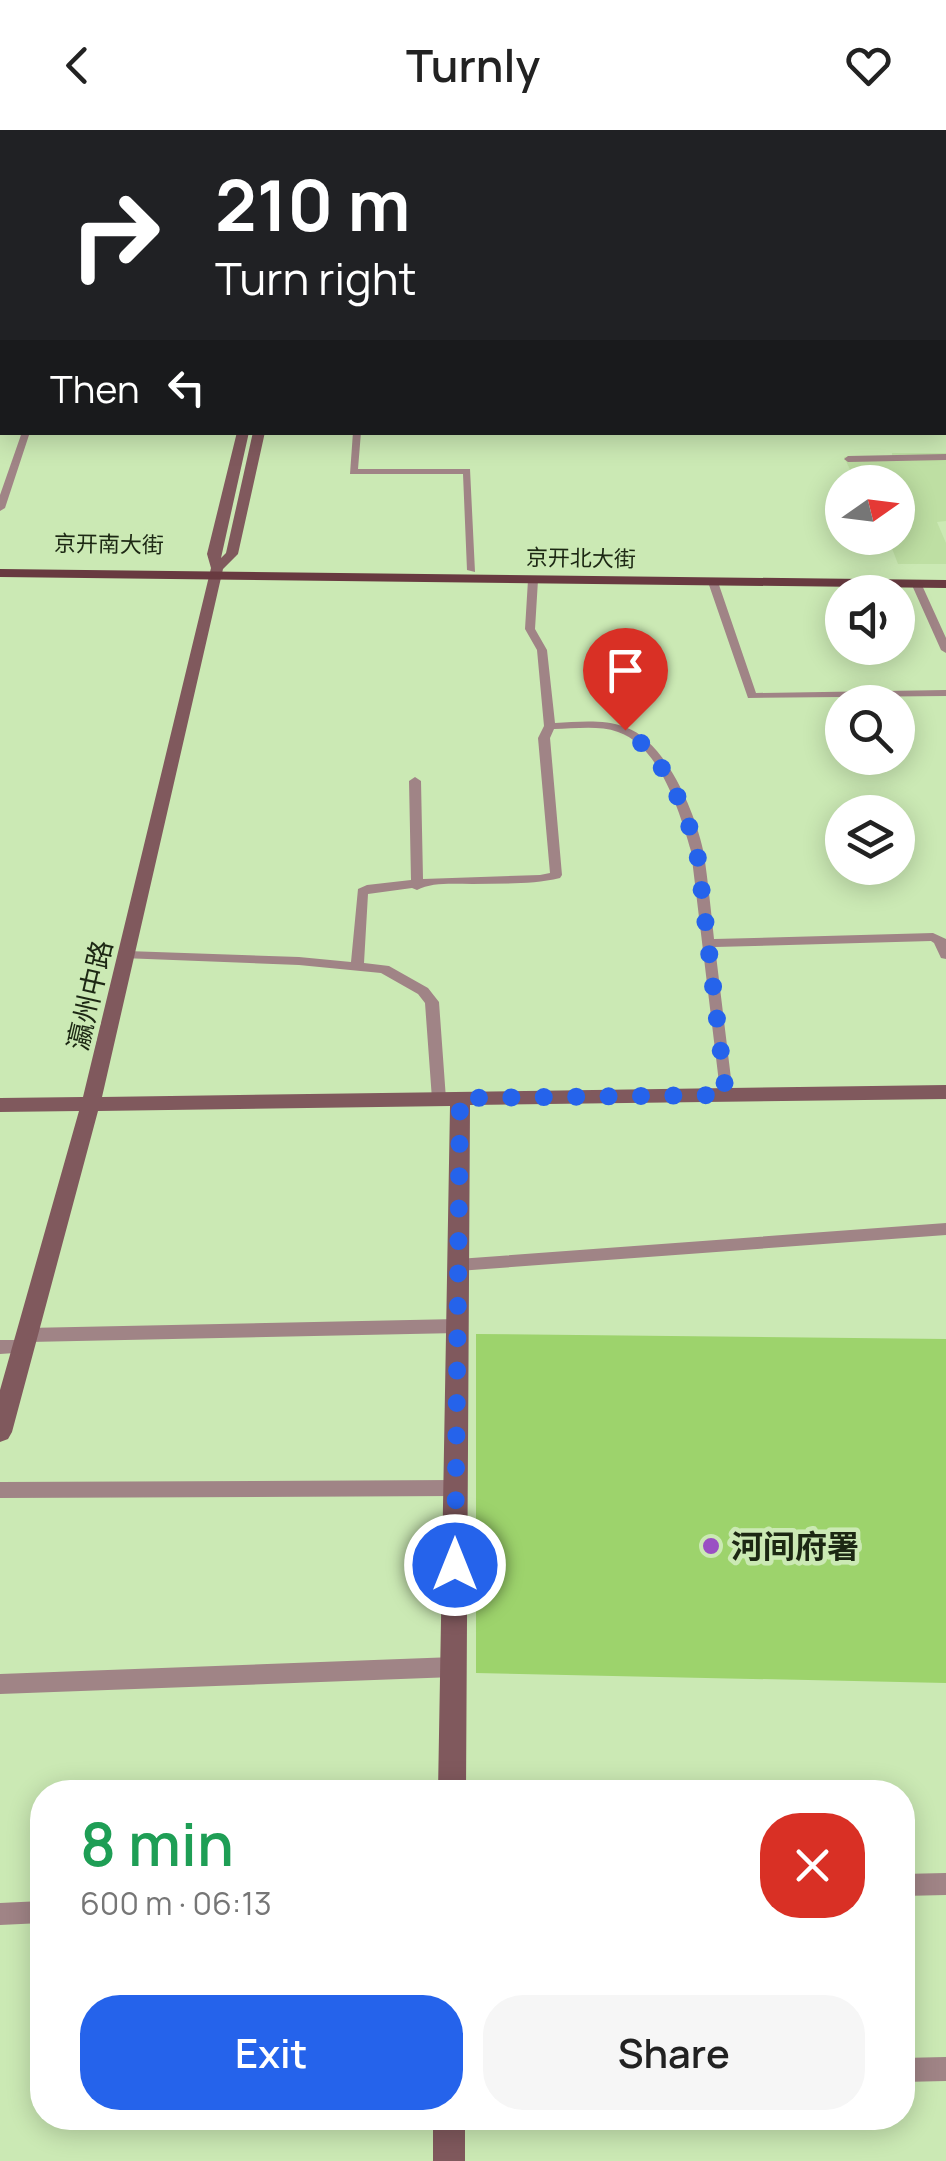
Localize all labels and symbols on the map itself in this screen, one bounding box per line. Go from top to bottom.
north arrow [825,465,915,555]
street label: 京开南大街 [54,528,164,560]
street label: 京开北大街 [526,542,636,574]
pin [583,628,668,731]
street label: 瀛州中路 [58,936,120,1054]
position arrow [403,1513,507,1617]
place label: 河间府署 [731,1524,859,1568]
marker: 河间府署 [700,1535,722,1557]

